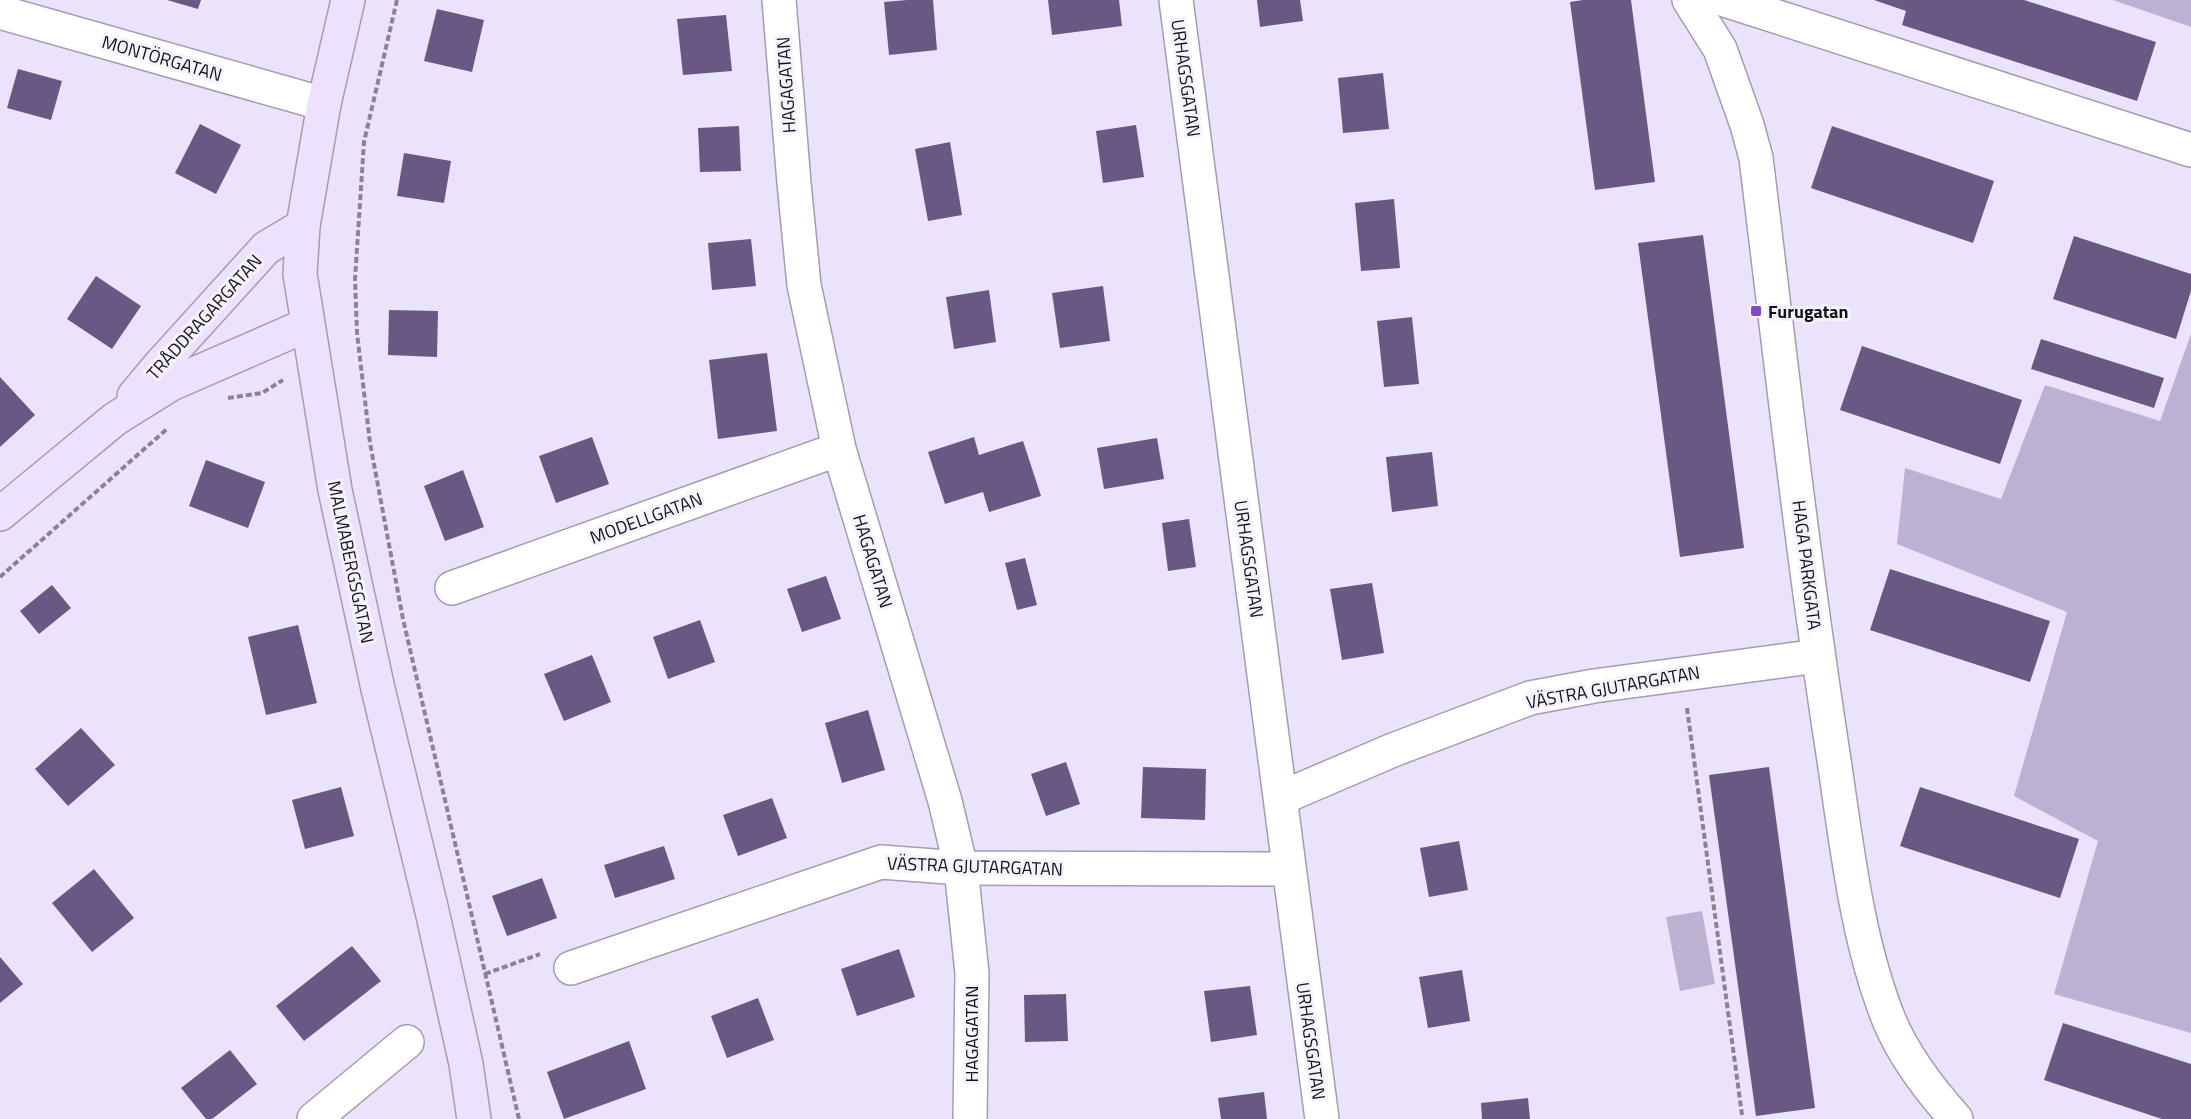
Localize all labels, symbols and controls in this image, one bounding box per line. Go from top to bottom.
street label: URHAGSGATAN [1164,17,1208,139]
street label: MONTÖRGATAN [99,28,225,88]
street label: HAGAGATAN [769,36,803,134]
street label: TRÅDDRAGARGATAN [140,248,268,386]
place label: Furugatan [1768,298,1848,325]
marker: Furugatan [1749,304,1763,318]
street label: MALMABERGSGATAN [321,478,381,646]
street label: MODELLGATAN [586,485,706,551]
street label: URHAGSGATAN [1227,498,1271,620]
street label: HAGA PARKGATA [1786,499,1828,632]
street label: HAGAGATAN [846,511,900,611]
street label: VÄSTRA GJUTARGATAN [1524,658,1702,716]
street label: VÄSTRA GJUTARGATAN [887,849,1063,883]
street label: URHAGSGATAN [1289,980,1333,1102]
street label: HAGAGATAN [958,986,985,1082]

